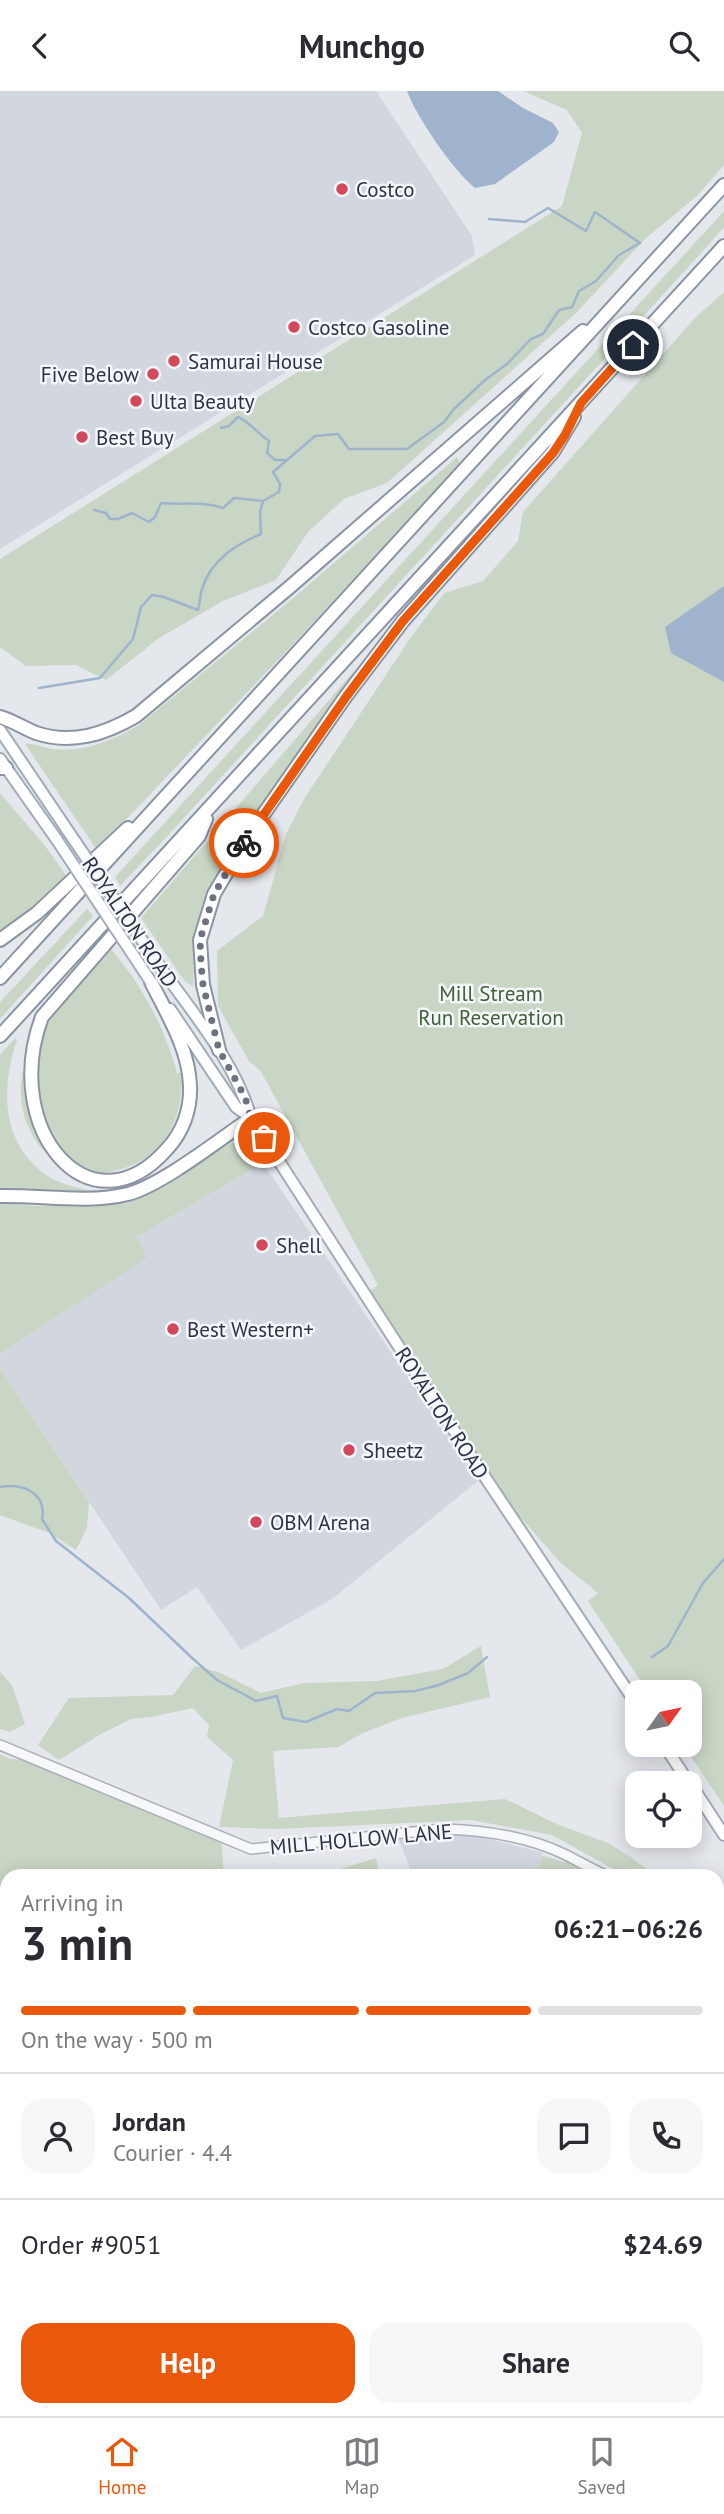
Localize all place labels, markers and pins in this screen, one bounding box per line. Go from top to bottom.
place label: Costco [356,176,415,203]
marker: Costco [334,181,350,197]
place label: Costco Gasoline [308,314,449,341]
pin [603,315,663,375]
marker: Costco Gasoline [286,319,302,335]
place label: Samurai House [188,348,323,375]
marker: Samurai House [166,353,182,369]
place label: Five Below [41,361,140,388]
marker: Five Below [145,366,161,382]
place label: Ulta Beauty [150,388,255,415]
marker: Ulta Beauty [128,393,144,409]
place label: Best Buy [96,424,174,451]
marker: Best Buy [74,429,90,445]
pin [234,1108,294,1168]
place label: Shell [276,1232,322,1259]
marker: Shell [254,1237,270,1253]
place label: Best Western+ [187,1316,314,1343]
marker: Best Western+ [165,1321,181,1337]
place label: Sheetz [363,1437,423,1464]
marker: Sheetz [341,1442,357,1458]
place label: OBM Arena [270,1509,370,1536]
marker: OBM Arena [248,1514,264,1530]

